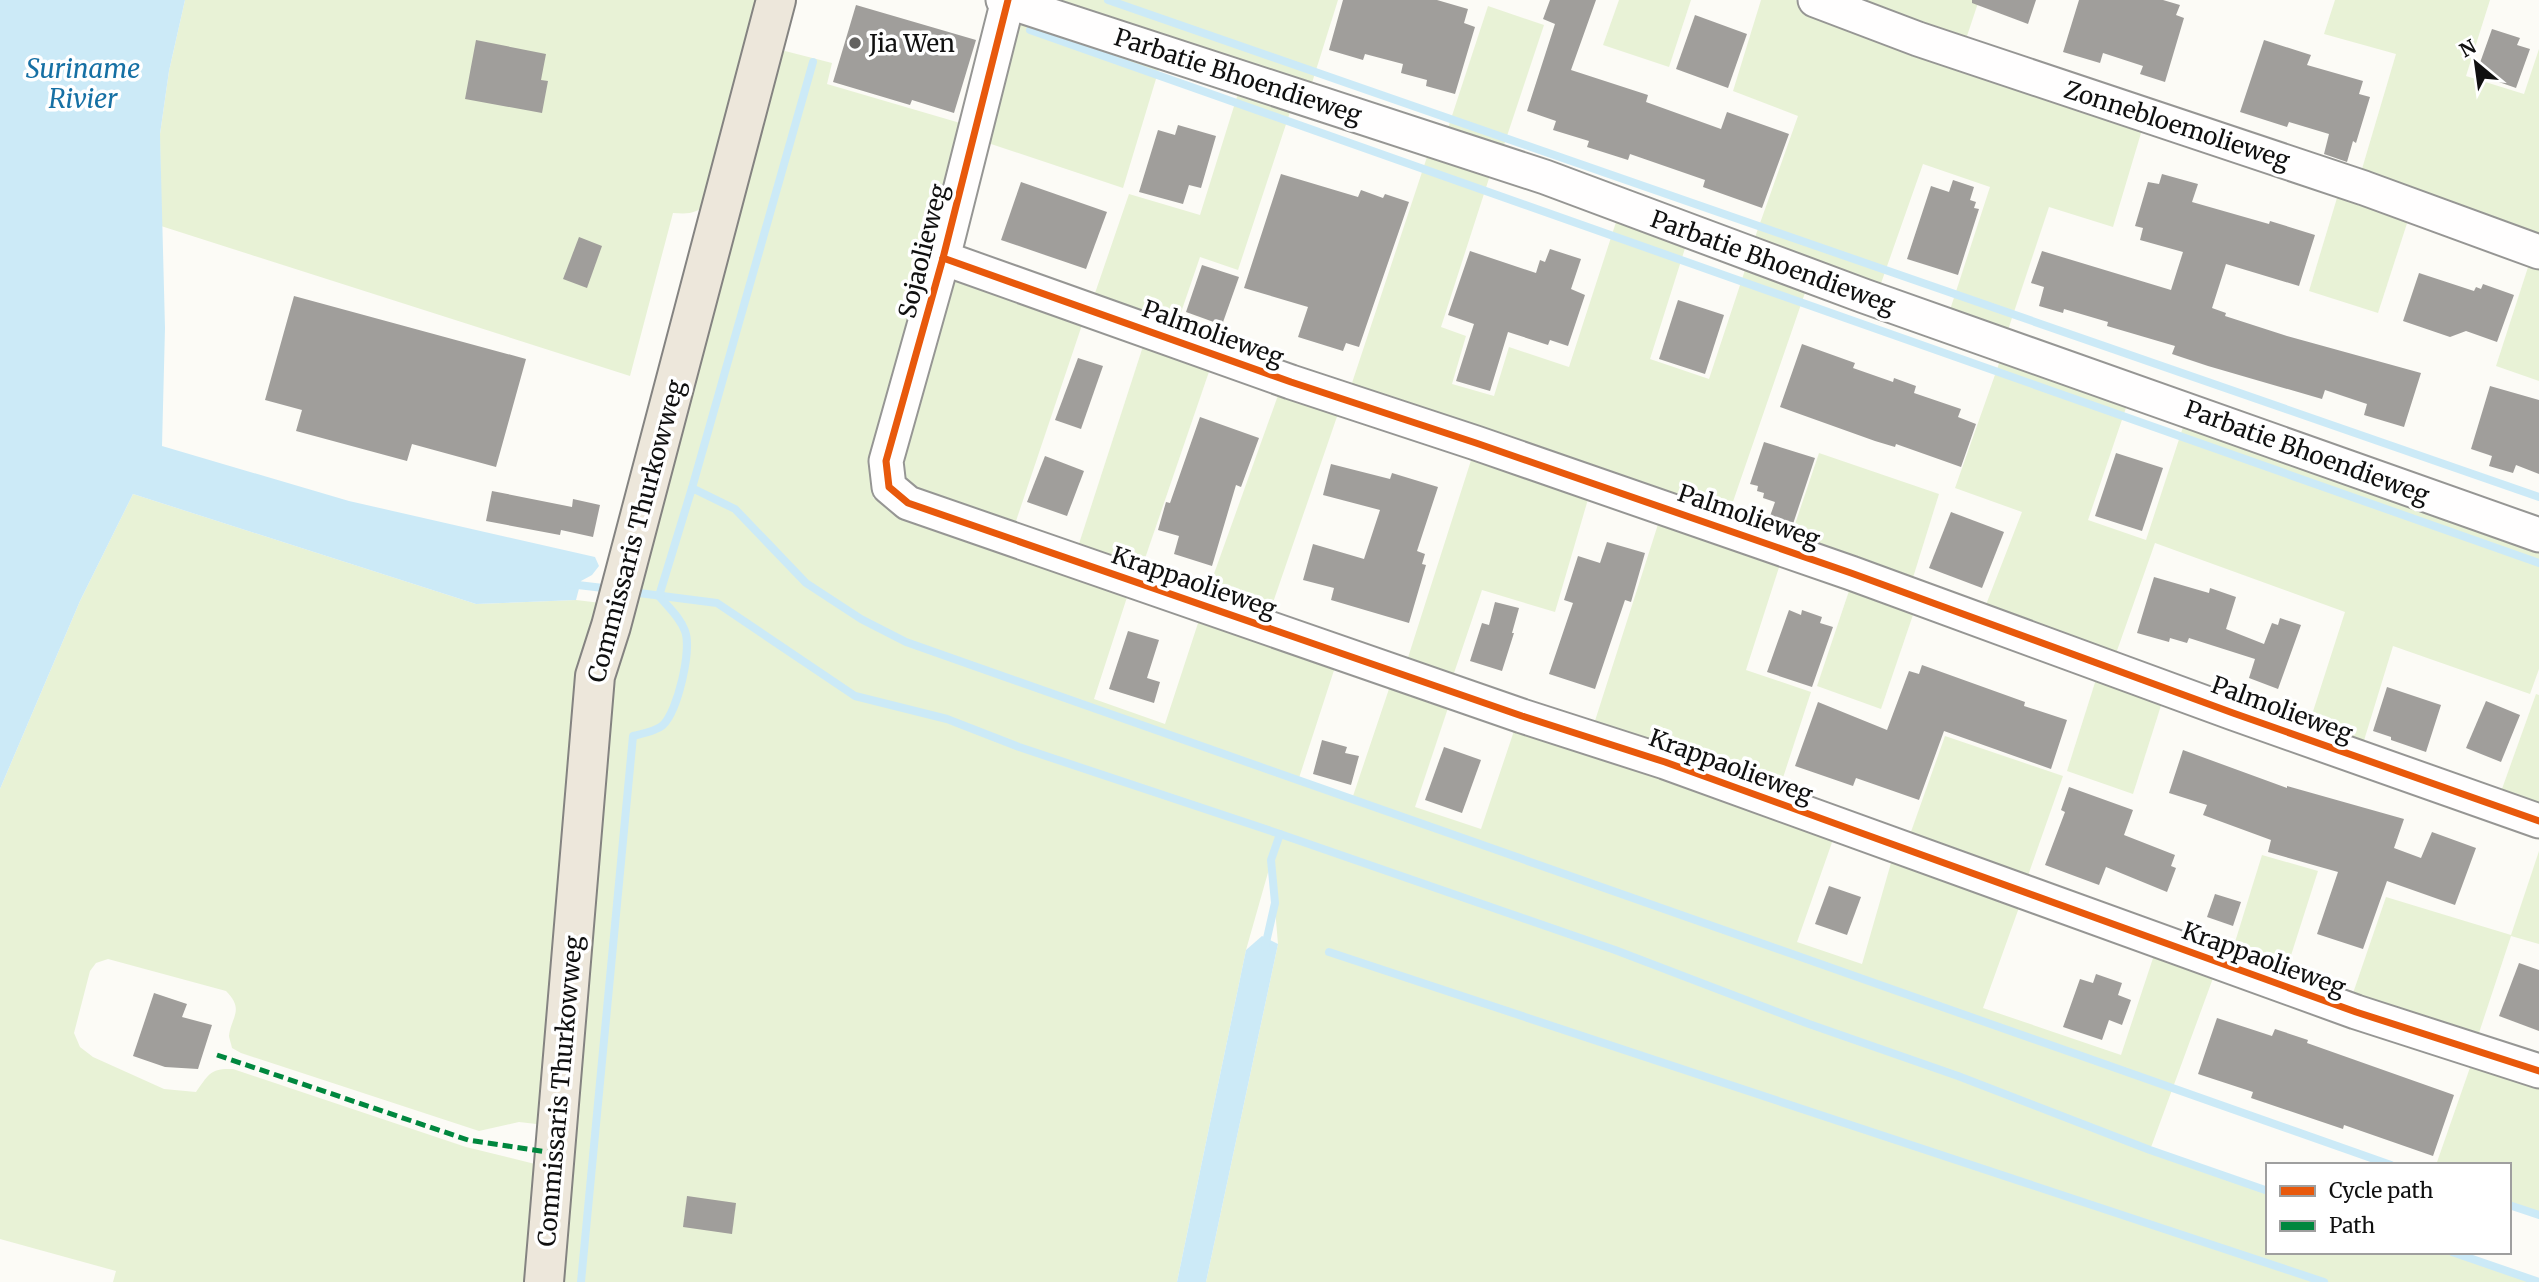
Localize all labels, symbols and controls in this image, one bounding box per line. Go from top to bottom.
street label: Parbatie Bhoendieweg [1110,21,1366,131]
place label: Jia Wen [868,28,955,59]
north arrow [2441,28,2511,98]
text: N [2455,34,2480,62]
marker: Jia Wen [847,35,863,51]
water label: Suriname Rivier [26,52,140,115]
street label: Zonnebloemolieweg [2060,74,2294,176]
street label: Sojaolieweg [891,180,955,321]
street label: Parbatie Bhoendieweg [1646,203,1900,321]
street label: Palmolieweg [1138,293,1288,373]
street label: Commissaris Thurkowweg [581,376,691,686]
street label: Parbatie Bhoendieweg [2180,393,2434,511]
street label: Palmolieweg [1674,477,1825,555]
street label: Krappaolieweg [1108,539,1281,625]
street label: Palmolieweg [2207,669,2357,749]
street label: Krappaolieweg [1645,722,1818,810]
street label: Krappaolieweg [2178,915,2351,1003]
street label: Commissaris Thurkowweg [531,934,589,1248]
legend [2266,1163,2511,1254]
text: Cycle path [2329,1177,2433,1204]
text: Path [2329,1212,2375,1239]

